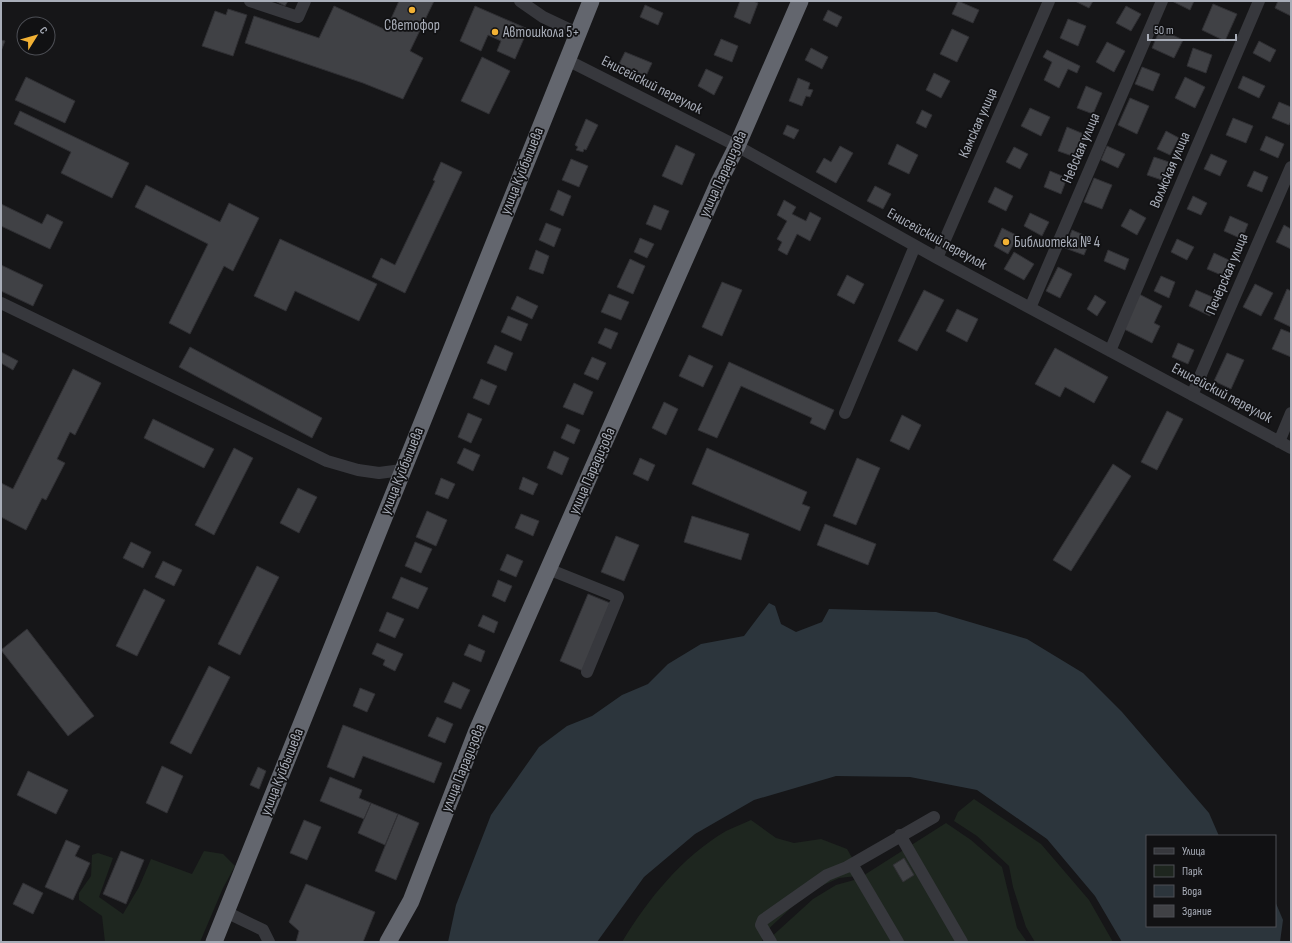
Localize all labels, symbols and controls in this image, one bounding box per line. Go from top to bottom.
marker: Светофор [407,5,417,15]
north arrow [16,16,56,56]
place label: Светофор [384,16,440,35]
scale bar [1148,16,1236,42]
place label: Автошкола 5+ [502,23,580,42]
text: 50 m [1154,23,1174,38]
text: С [37,24,51,37]
marker: Автошкола 5+ [490,27,500,37]
street label: Енисейский переулок [598,51,706,119]
street label: Камская улица [954,85,1002,161]
street label: Невская улица [1058,110,1104,186]
street label: улица Куйбышева [496,124,548,217]
street label: улица Парадизова [695,128,751,220]
street label: Волжская улица [1145,129,1195,211]
street label: Енисейский переулок [884,204,990,274]
street label: Печёрская улица [1201,230,1253,318]
place label: Библиотека № 4 [1014,233,1100,252]
marker: Библиотека № 4 [1001,237,1011,247]
street label: Енисейский переулок [1168,359,1276,428]
street label: улица Куйбышева [376,424,428,517]
street label: улица Парадизова [564,424,620,517]
street label: улица Парадизова [437,721,489,815]
street label: улица Куйбышева [256,725,308,818]
legend [1146,835,1276,927]
text: Улица [1182,844,1206,859]
text: Парк [1182,864,1203,879]
text: Вода [1182,884,1202,899]
text: Здание [1182,904,1212,919]

